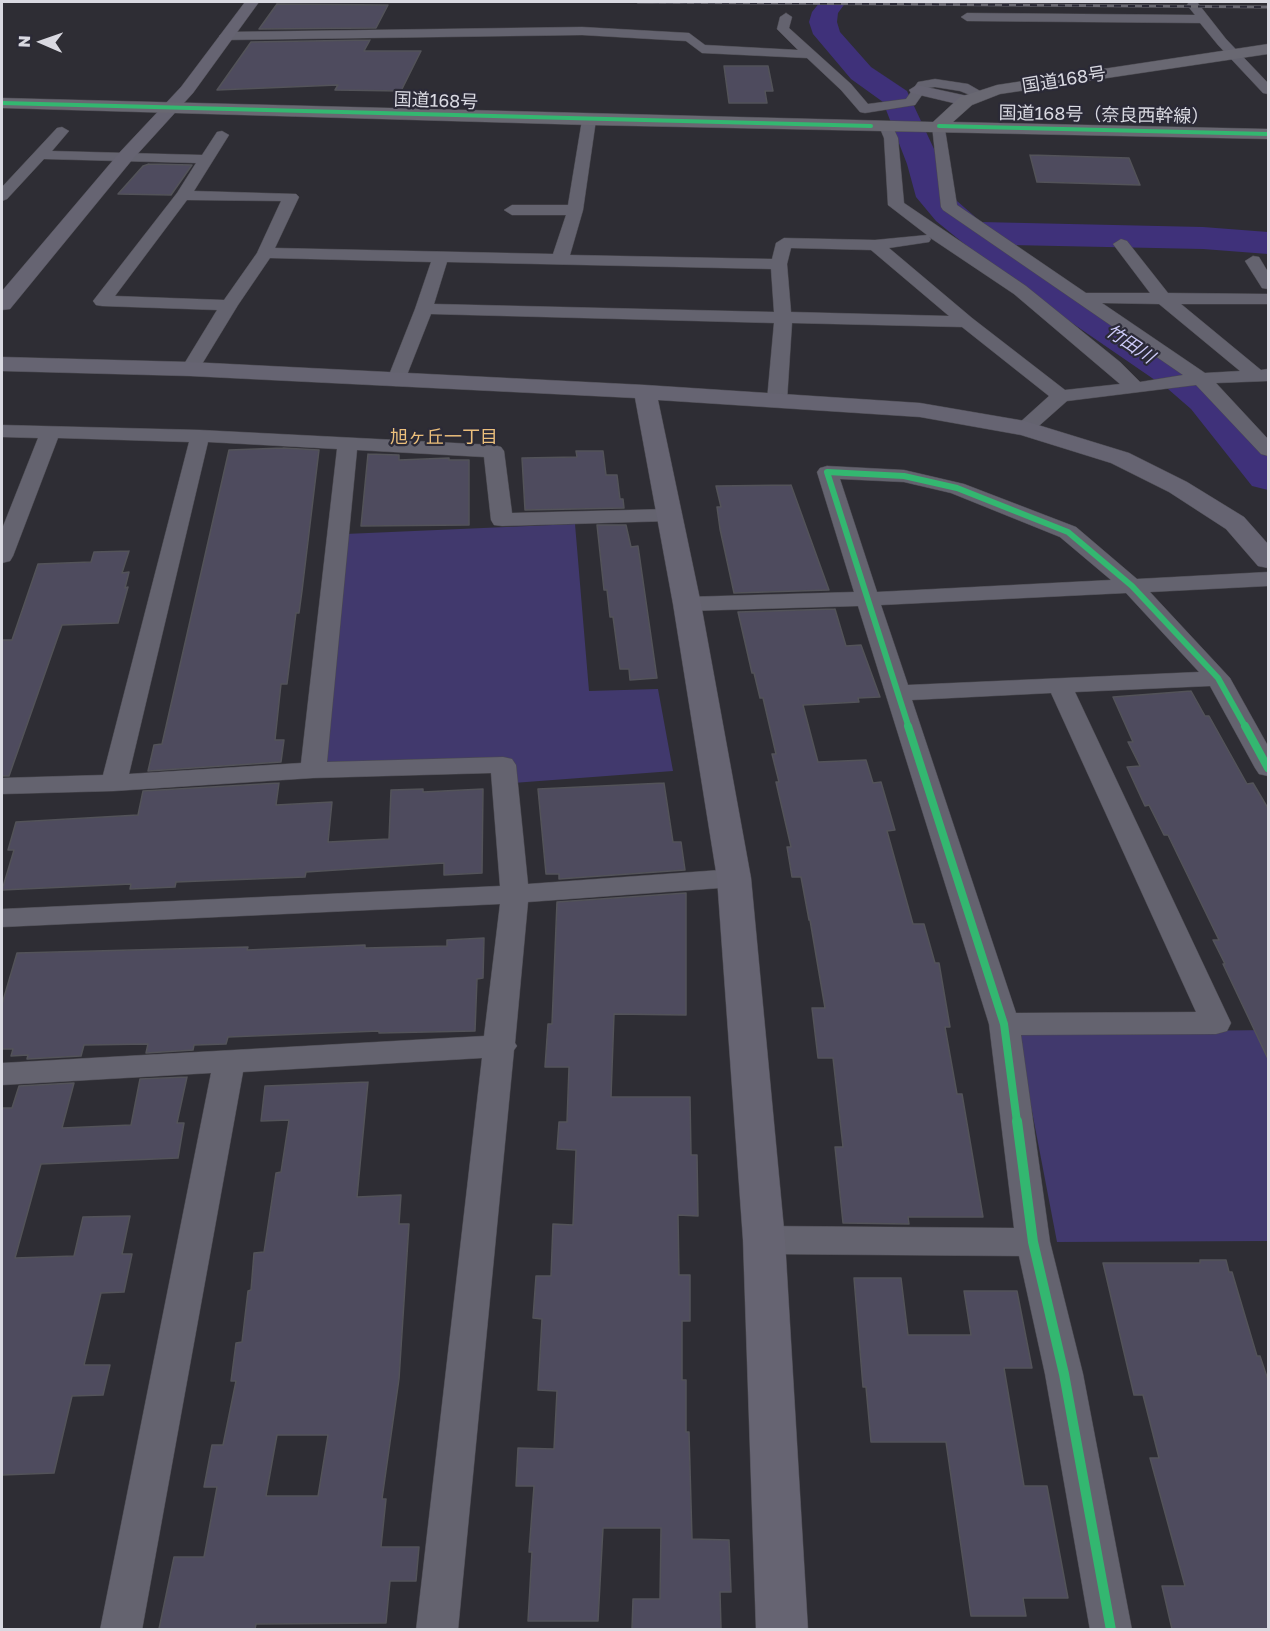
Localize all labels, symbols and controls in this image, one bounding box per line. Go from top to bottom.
north arrow [12,12,72,72]
text: N [14,35,34,48]
street label: 国道168号 [1021,63,1107,97]
street label: 国道168号 [393,89,479,113]
street label: 国道168号（奈良西幹線） [999,102,1209,128]
water label: 竹田川 [1102,320,1158,368]
district label: 旭ヶ丘一丁目 [390,426,498,448]

